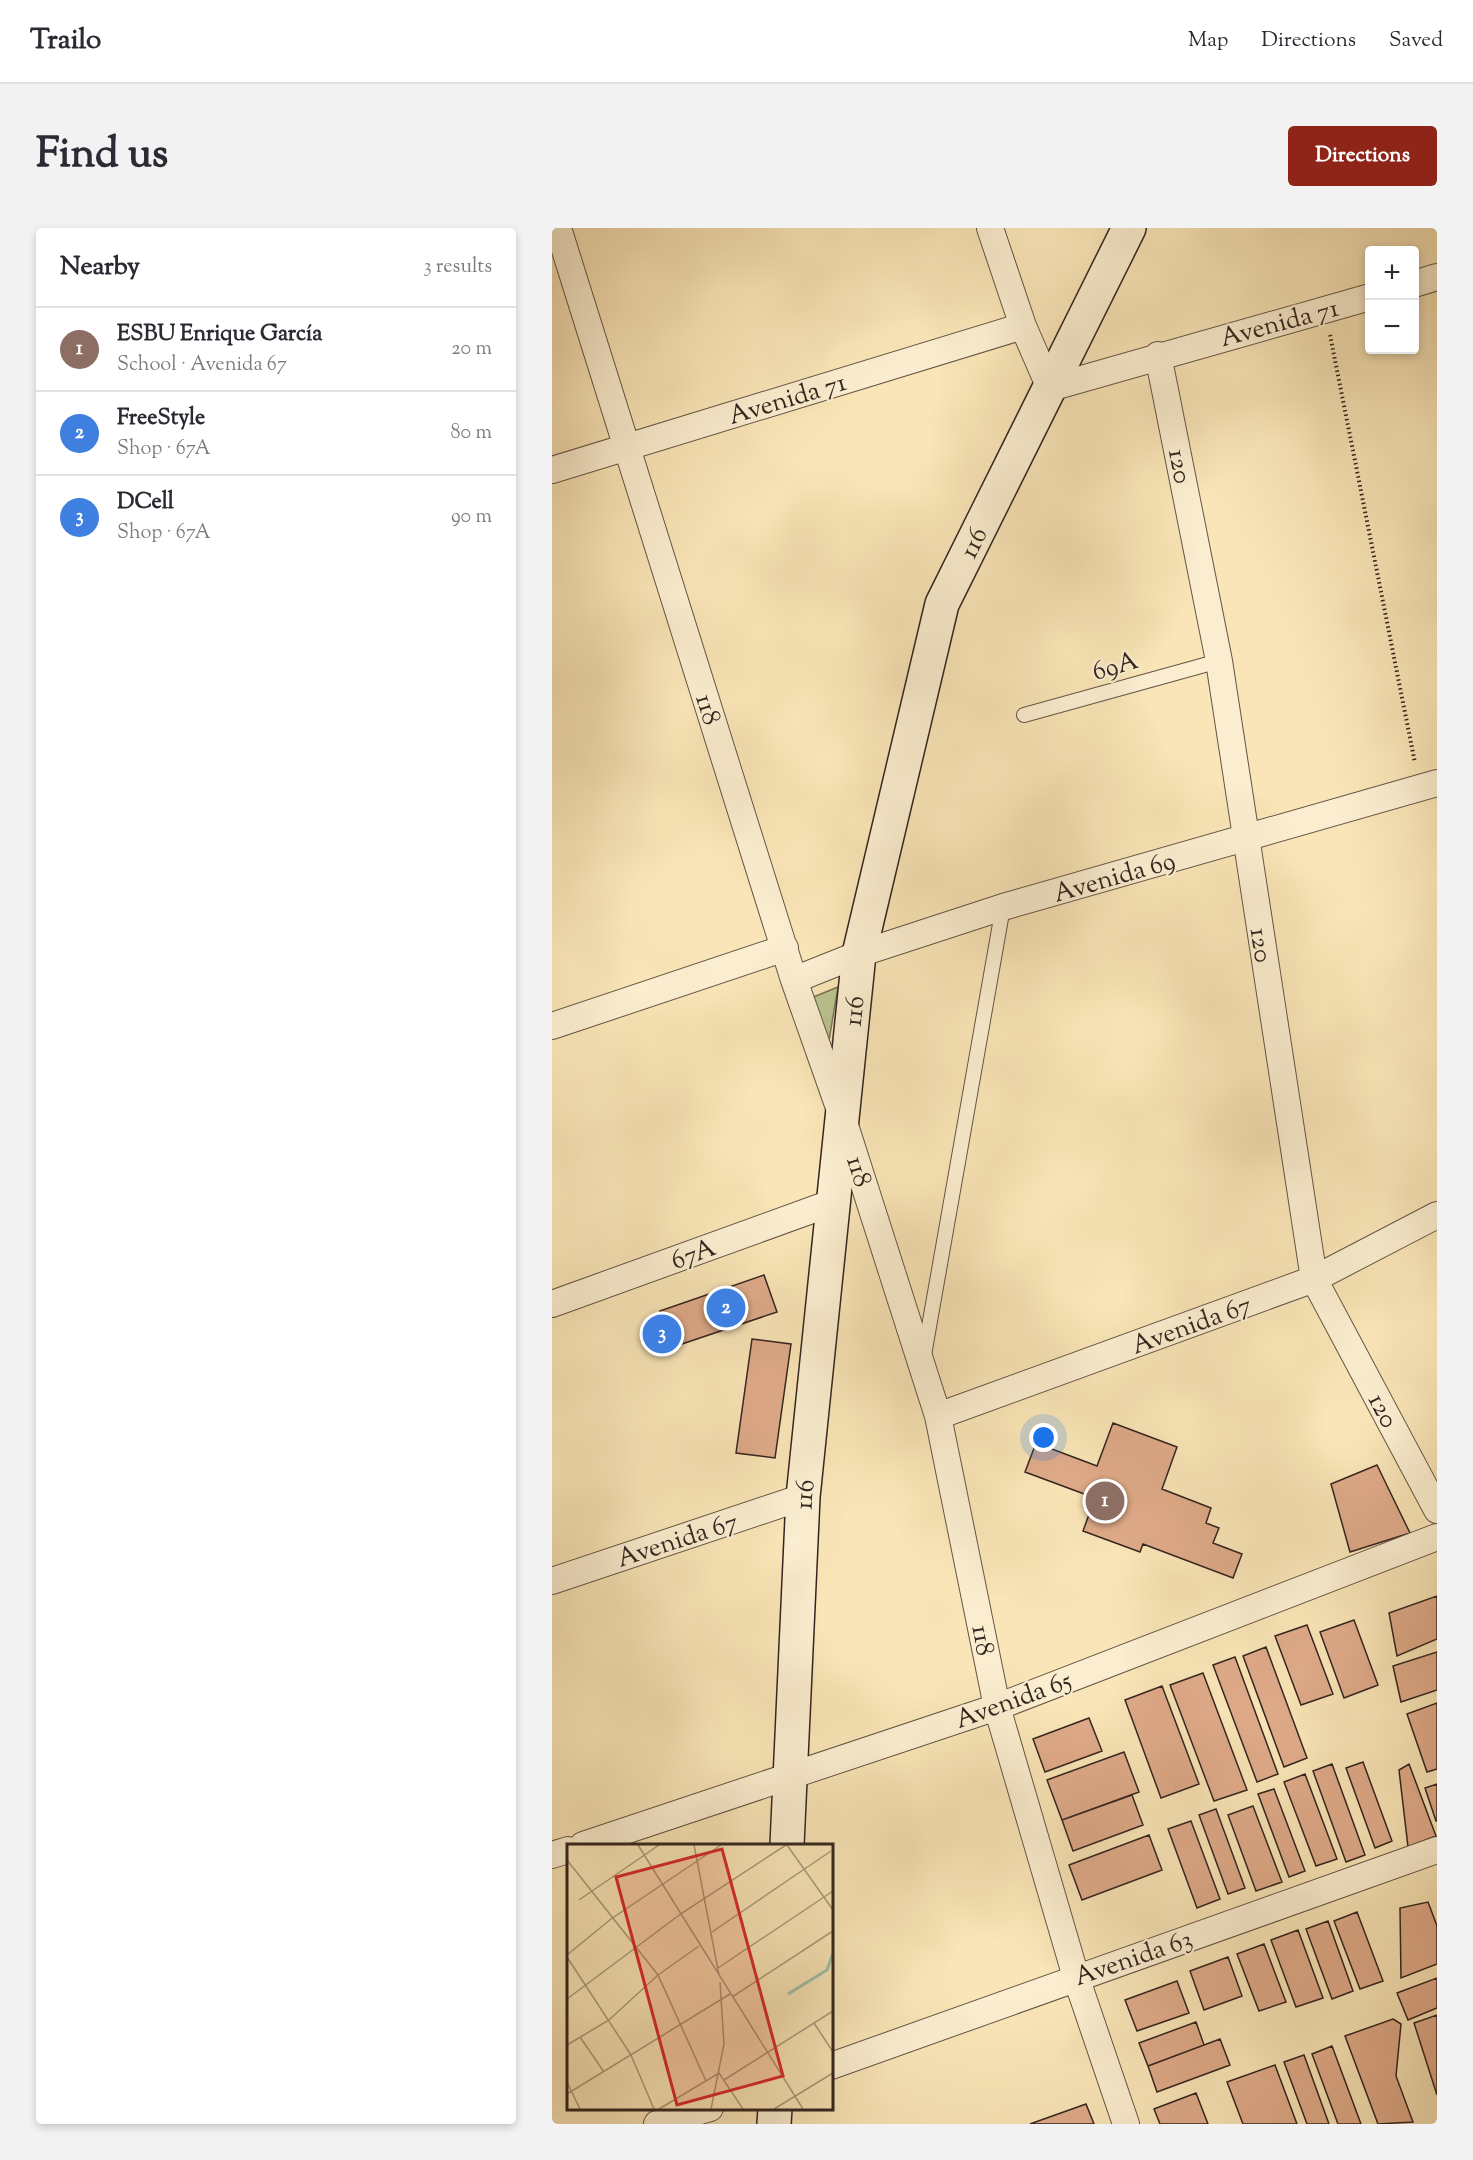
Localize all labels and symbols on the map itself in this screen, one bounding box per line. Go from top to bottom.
street label: Avenida 71 [1216,291,1343,358]
street label: Avenida 71 [724,365,851,436]
street label: 120 [1157,446,1200,487]
street label: 116 [952,521,998,565]
street label: 69A [1088,643,1143,692]
street label: 118 [684,689,729,730]
street label: Avenida 69 [1049,843,1180,913]
street label: 120 [1239,925,1281,965]
street label: 116 [836,994,876,1028]
street label: 118 [835,1151,880,1192]
street label: 67A [666,1230,721,1280]
pin: 2 [706,1286,746,1330]
street label: Avenida 67 [1127,1288,1257,1365]
pin: 3 [642,1312,682,1356]
street label: 120 [1357,1387,1406,1435]
your location [1029,1423,1058,1452]
street label: 116 [786,1478,826,1511]
pin: 1 [1086,1478,1124,1524]
street label: Avenida 67 [612,1504,743,1578]
street label: 118 [960,1622,1003,1659]
street label: Avenida 65 [951,1663,1077,1739]
inset map [567,1844,832,2109]
street label: Avenida 63 [1070,1922,1198,1997]

